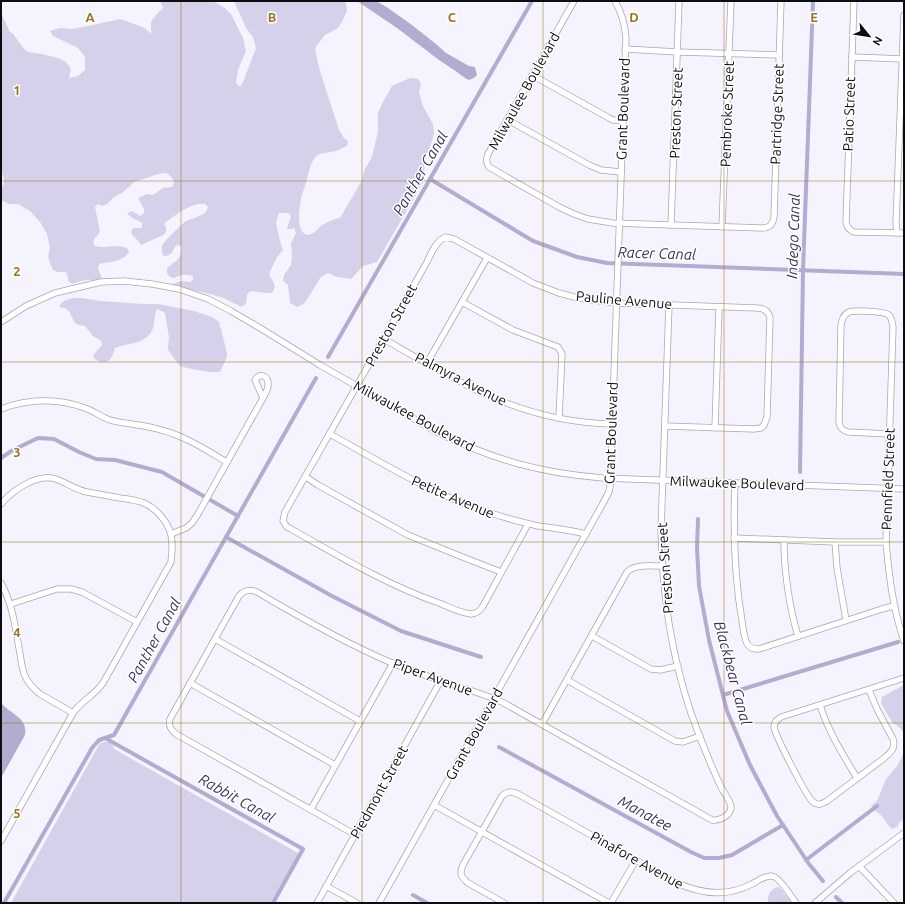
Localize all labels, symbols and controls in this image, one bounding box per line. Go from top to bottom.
text: A [85,10,95,24]
text: B [268,10,277,24]
text: C [448,10,457,24]
text: D [629,10,639,24]
text: E [810,10,818,24]
north arrow [849,16,889,56]
street label: Milwaulee Boulevard [485,30,563,152]
text: N [870,34,885,48]
street label: Grant Boulevard [613,58,633,160]
street label: Pembroke Street [717,60,737,167]
street label: Partridge Street [767,63,787,165]
street label: Preston Street [666,67,686,159]
street label: Patio Street [840,76,858,152]
text: 1 [13,83,21,97]
water label: Panther Canal [389,127,451,218]
water label: Indego Canal [783,192,803,279]
water label: Racer Canal [617,243,697,263]
text: 2 [13,264,21,278]
street label: Preston Street [362,281,420,369]
street label: Pauline Avenue [575,288,673,312]
street label: Palmyra Avenue [412,349,510,409]
street label: Milwaukee Boulevard [351,377,477,455]
street label: Grant Boulevard [601,382,621,484]
street label: Pennfield Street [878,427,898,530]
text: 3 [13,445,21,459]
street label: Petite Avenue [409,472,497,522]
street label: Milwaukee Boulevard [669,473,805,493]
street label: Preston Street [654,521,676,614]
water label: Panther Canal [124,594,185,685]
water label: Blackbear Canal [711,619,755,728]
text: 4 [13,625,21,639]
street label: Piper Avenue [391,655,475,699]
street label: Grant Boulevard [442,685,506,783]
street label: Piedmont Street [347,742,411,841]
water label: Rabbit Canal [196,770,279,826]
water label: Manatee [615,792,675,834]
text: 5 [13,806,21,820]
street label: Pinafore Avenue [588,828,686,892]

